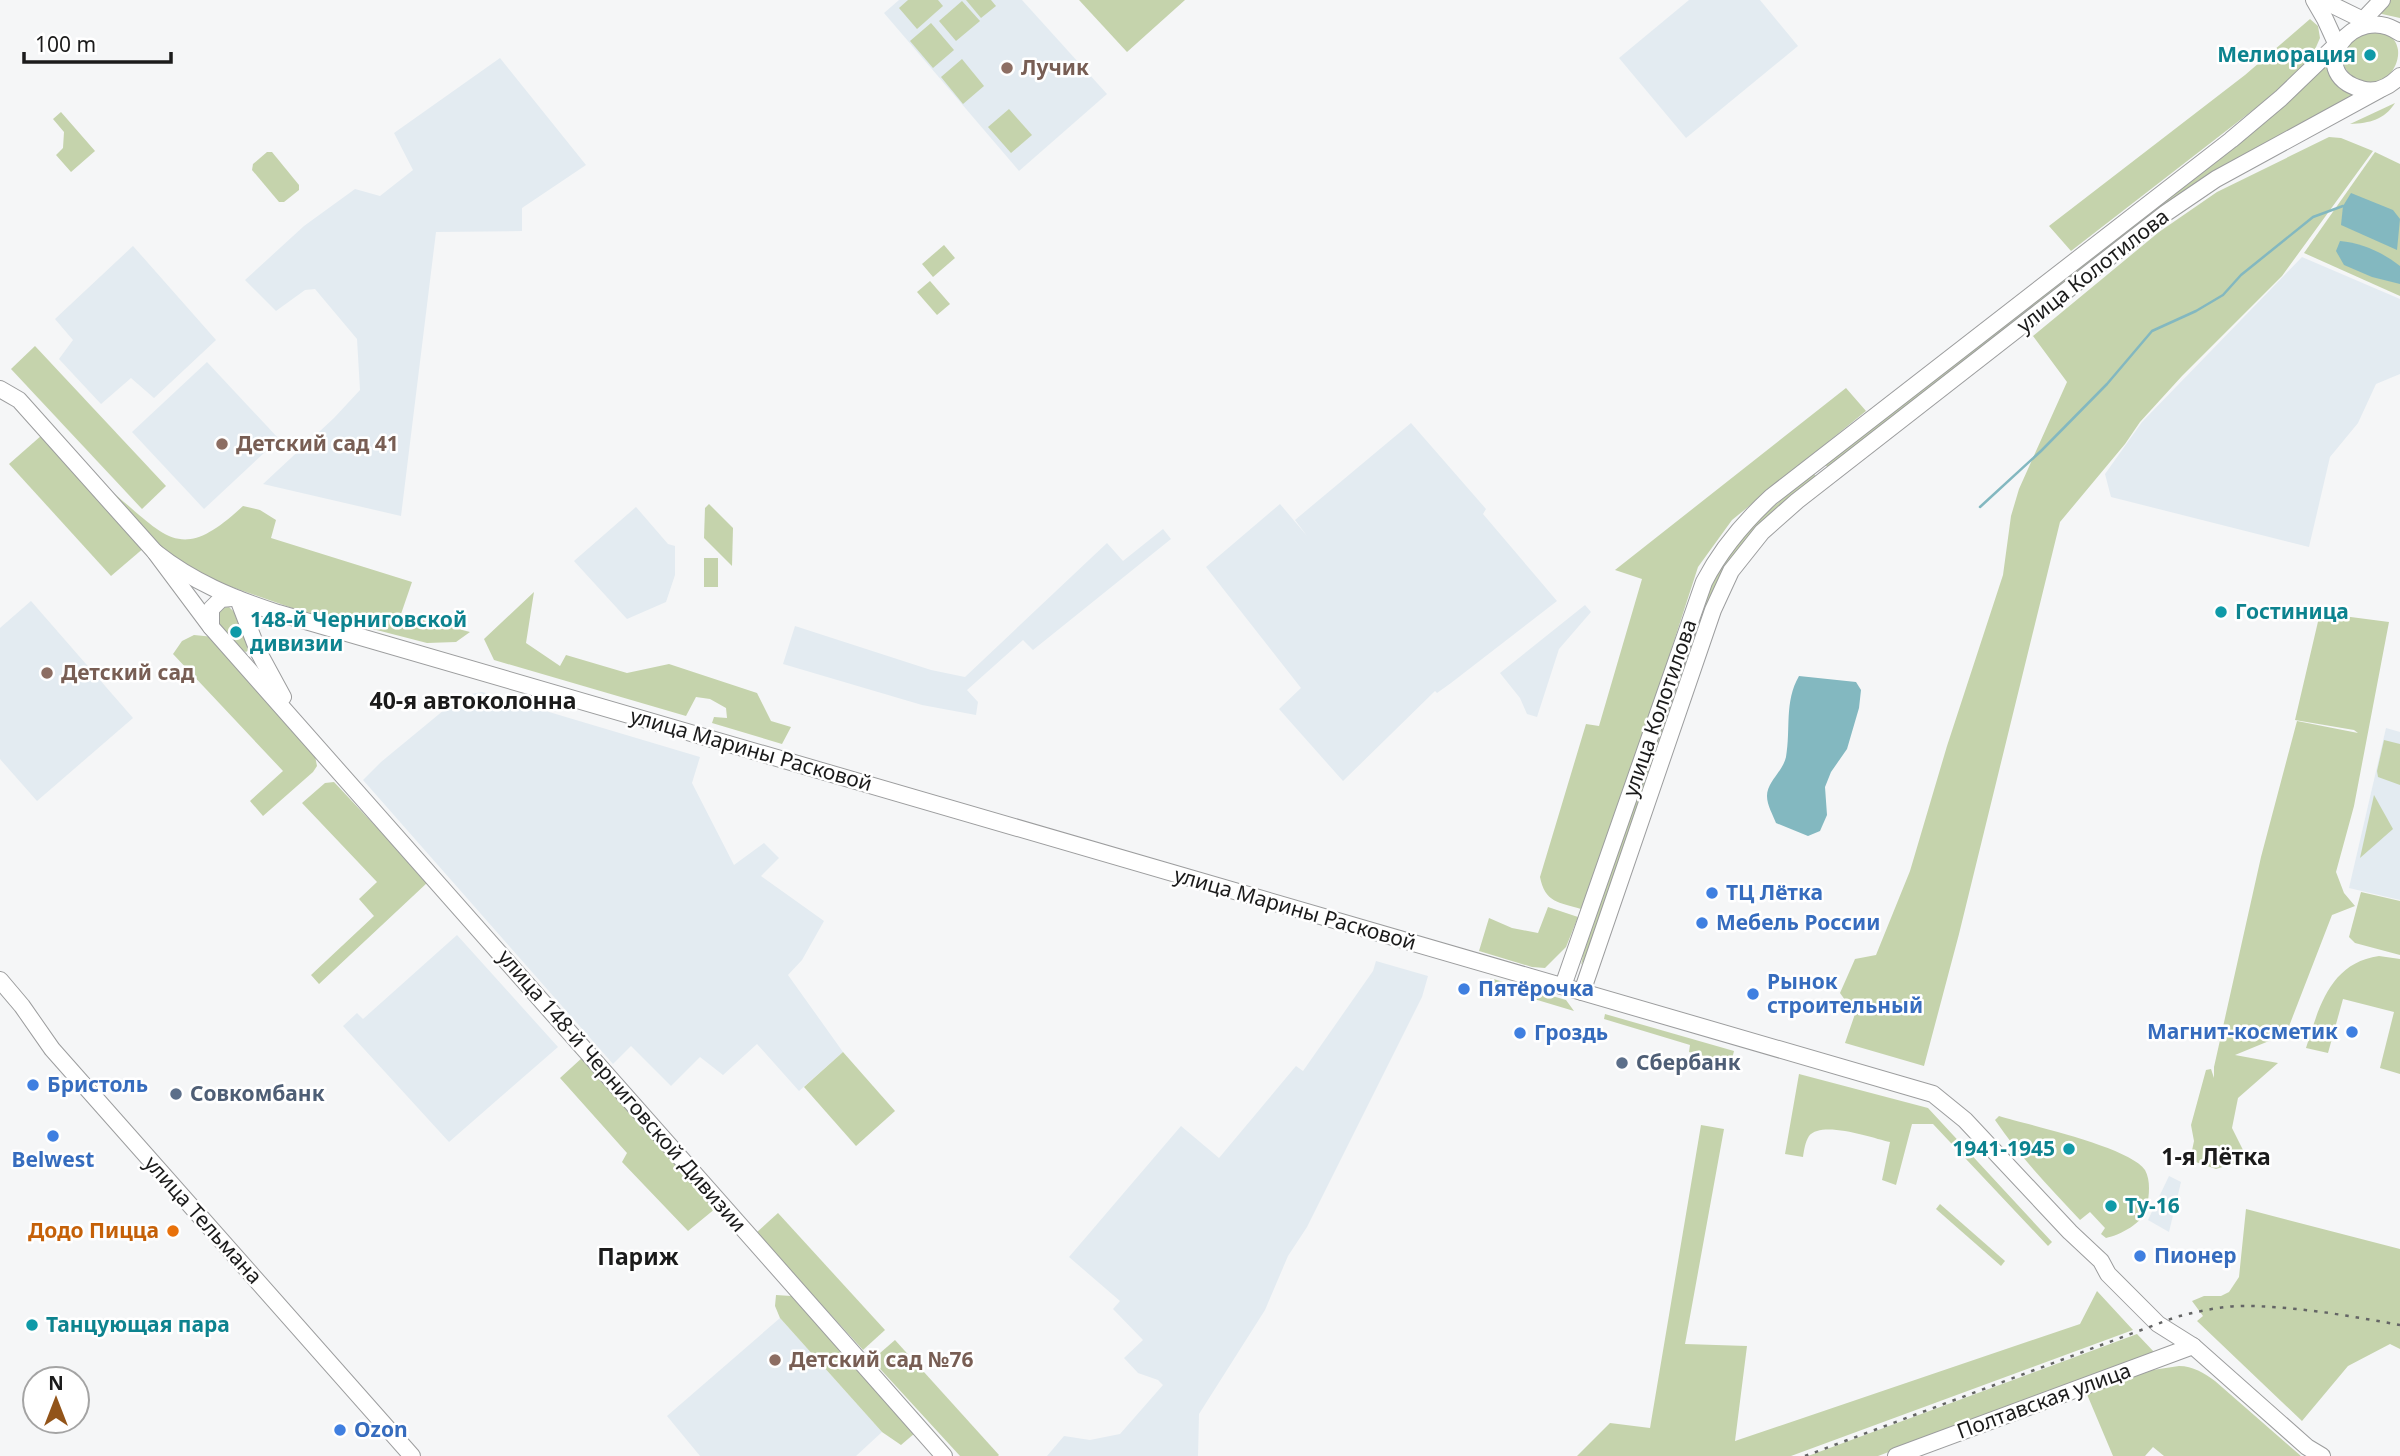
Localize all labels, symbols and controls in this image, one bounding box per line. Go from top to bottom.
scale bar [24,21,172,65]
text: 100 m [35,30,96,58]
place label: Мелиорация [2217,40,2356,68]
marker: Мелиорация [2362,47,2378,63]
place label: Лучик [1021,53,1089,81]
marker: Лучик [999,60,1015,76]
street label: улица Колотилова [2011,202,2174,338]
place label: Детский сад 41 [236,429,399,457]
marker: Детский сад 41 [214,436,230,452]
place label: Гостиница [2235,597,2349,625]
marker: Гостиница [2213,604,2229,620]
place label: 148-й Черниговской дивизии [250,605,467,657]
street label: улица Колотилова [1616,615,1703,800]
marker: 148-й Черниговской дивизии [228,624,244,640]
place label: Детский сад [61,658,195,686]
marker: Детский сад [39,665,55,681]
district label: 40-я автоколонна [370,684,576,716]
street label: улица Марины Расковой [627,701,876,797]
street label: улица Марины Расковой [1171,860,1420,956]
place label: ТЦ Лётка [1726,878,1823,906]
marker: ТЦ Лётка [1704,885,1720,901]
place label: Мебель России [1716,908,1880,936]
marker: Мебель России [1694,915,1710,931]
street label: улица 148-й Черниговской Дивизии [492,943,753,1238]
place label: Рынок строительный [1767,967,1923,1019]
place label: Пятёрочка [1478,974,1594,1002]
marker: Пятёрочка [1456,981,1472,997]
marker: Рынок строительный [1745,986,1761,1002]
place label: Магнит-косметик [2147,1017,2338,1045]
place label: Гроздь [1534,1018,1608,1046]
marker: Магнит-косметик [2344,1024,2360,1040]
marker: Гроздь [1512,1025,1528,1041]
place label: Сбербанк [1636,1048,1741,1076]
marker: Сбербанк [1614,1055,1630,1071]
place label: Бристоль [47,1070,148,1098]
marker: Бристоль [25,1077,41,1093]
place label: Совкомбанк [190,1079,325,1107]
marker: Совкомбанк [168,1086,184,1102]
marker: Belwest [45,1128,61,1144]
place label: 1941-1945 [1952,1134,2055,1162]
district label: 1-я Лётка [2161,1140,2271,1172]
marker: 1941-1945 [2061,1141,2077,1157]
place label: Belwest [12,1145,94,1173]
street label: улица Тельмана [139,1149,269,1289]
place label: Ту-16 [2125,1191,2180,1219]
marker: Ту-16 [2103,1198,2119,1214]
place label: Додо Пицца [28,1216,159,1244]
marker: Додо Пицца [165,1223,181,1239]
district label: Париж [597,1240,679,1272]
place label: Пионер [2154,1241,2237,1269]
marker: Пионер [2132,1248,2148,1264]
place label: Танцующая пара [46,1310,230,1338]
marker: Танцующая пара [24,1317,40,1333]
place label: Детский сад №76 [789,1345,973,1373]
marker: Детский сад №76 [767,1352,783,1368]
street label: Полтавская улица [1953,1356,2135,1445]
north arrow [21,1365,91,1435]
text: N [48,1370,64,1396]
place label: Ozon [354,1415,408,1443]
marker: Ozon [332,1422,348,1438]

